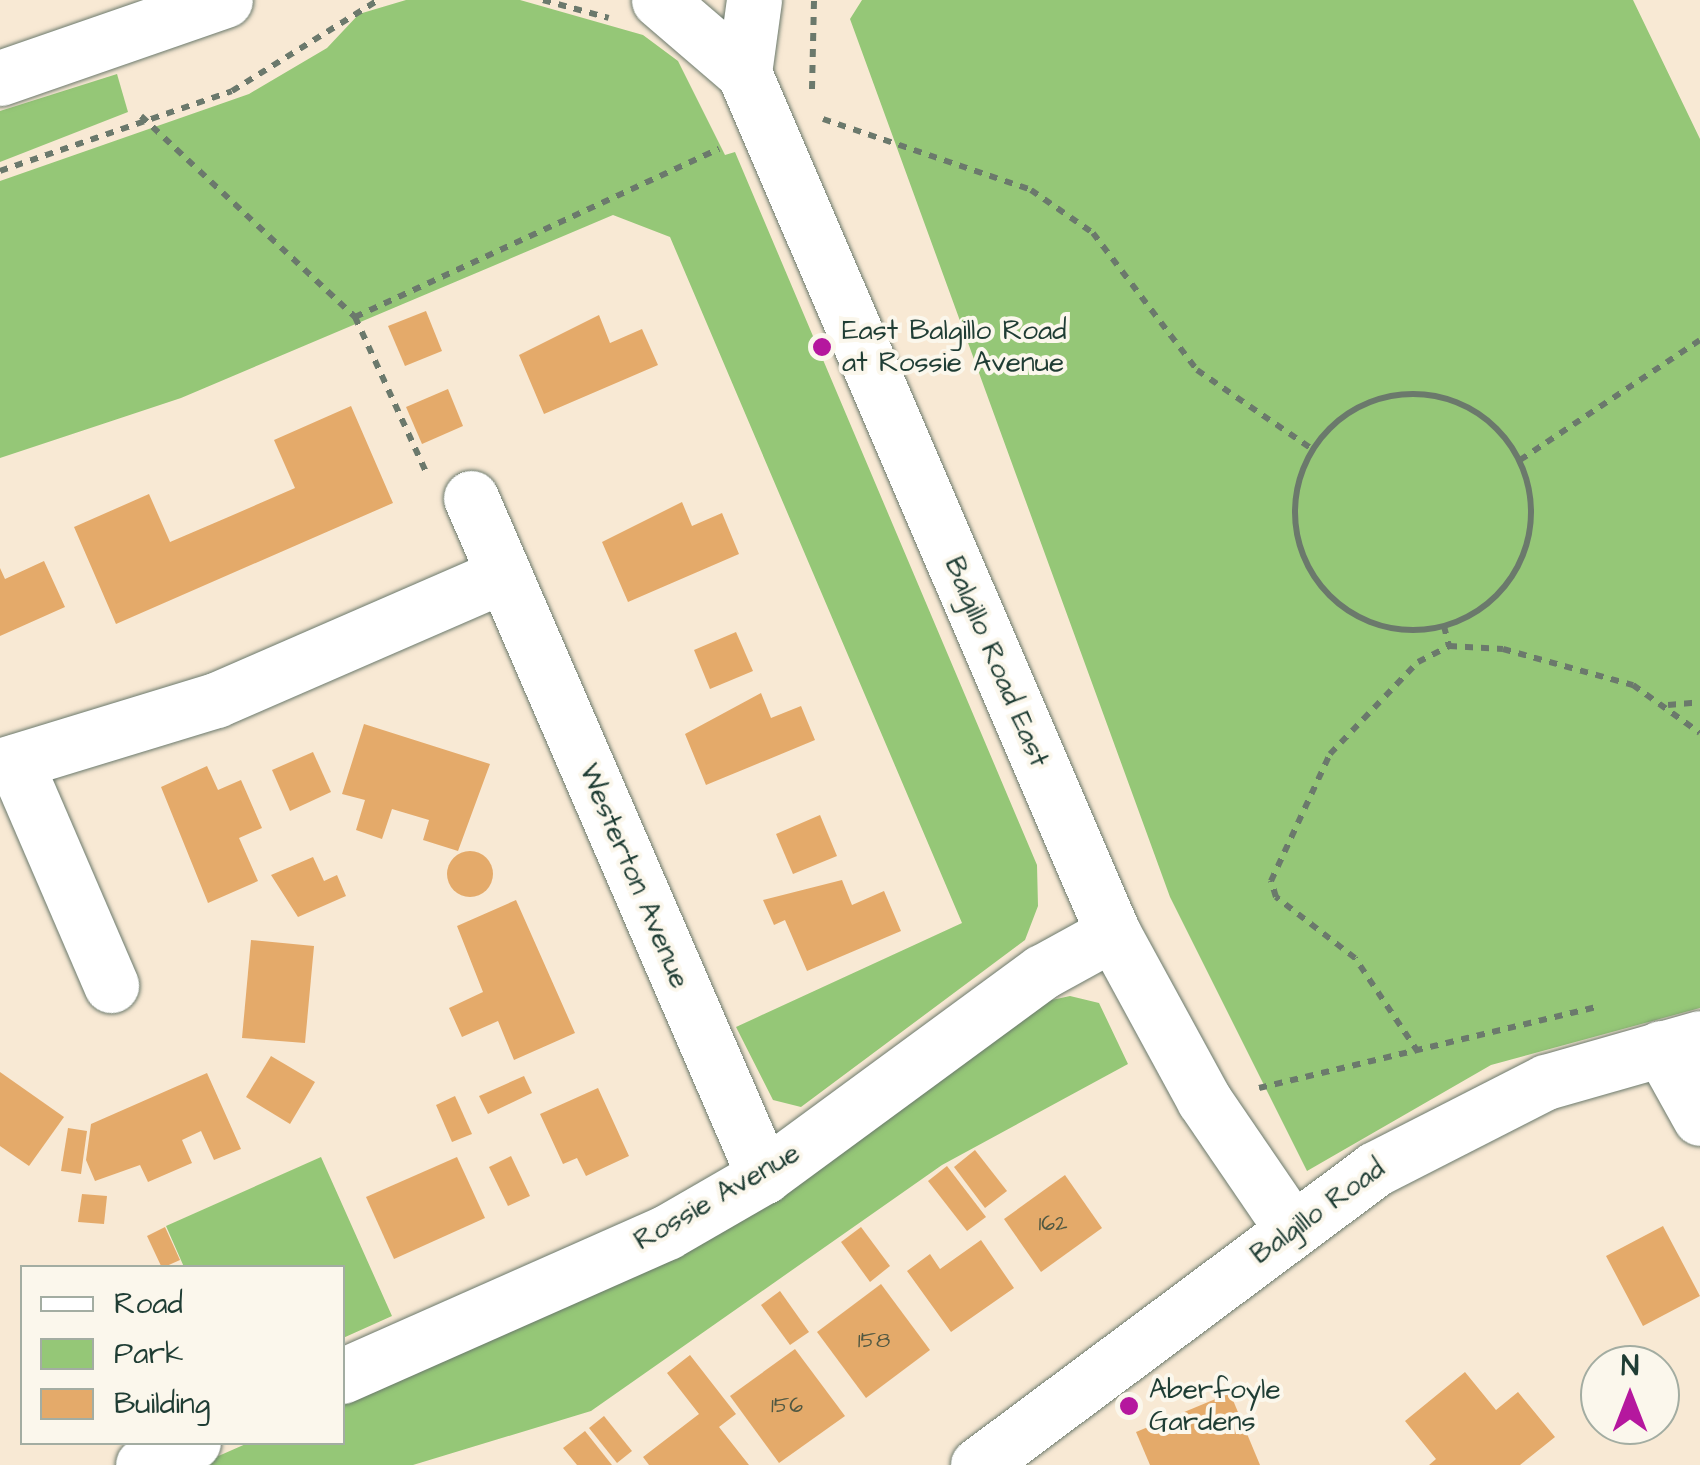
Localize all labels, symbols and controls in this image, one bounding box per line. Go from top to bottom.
place label: East Balgillo Road at Rossie Avenue [842,314,1067,380]
marker: East Balgillo Road at Rossie Avenue [811,336,833,358]
street label: Balgillo Road East [937,552,1055,772]
street label: Westerton Avenue [572,759,696,993]
street label: Rossie Avenue [628,1136,806,1258]
street label: Balgillo Road [1244,1152,1392,1272]
house number: 162 [1038,1211,1068,1237]
legend [20,1265,345,1445]
text: Road [114,1283,183,1325]
house number: 158 [858,1328,890,1354]
text: Park [114,1333,183,1375]
north arrow [1580,1345,1680,1445]
text: N [1621,1347,1639,1386]
place label: Aberfoyle Gardens [1149,1373,1281,1439]
text: Building [114,1383,210,1425]
house number: 156 [771,1393,803,1419]
marker: Aberfoyle Gardens [1118,1395,1140,1417]

